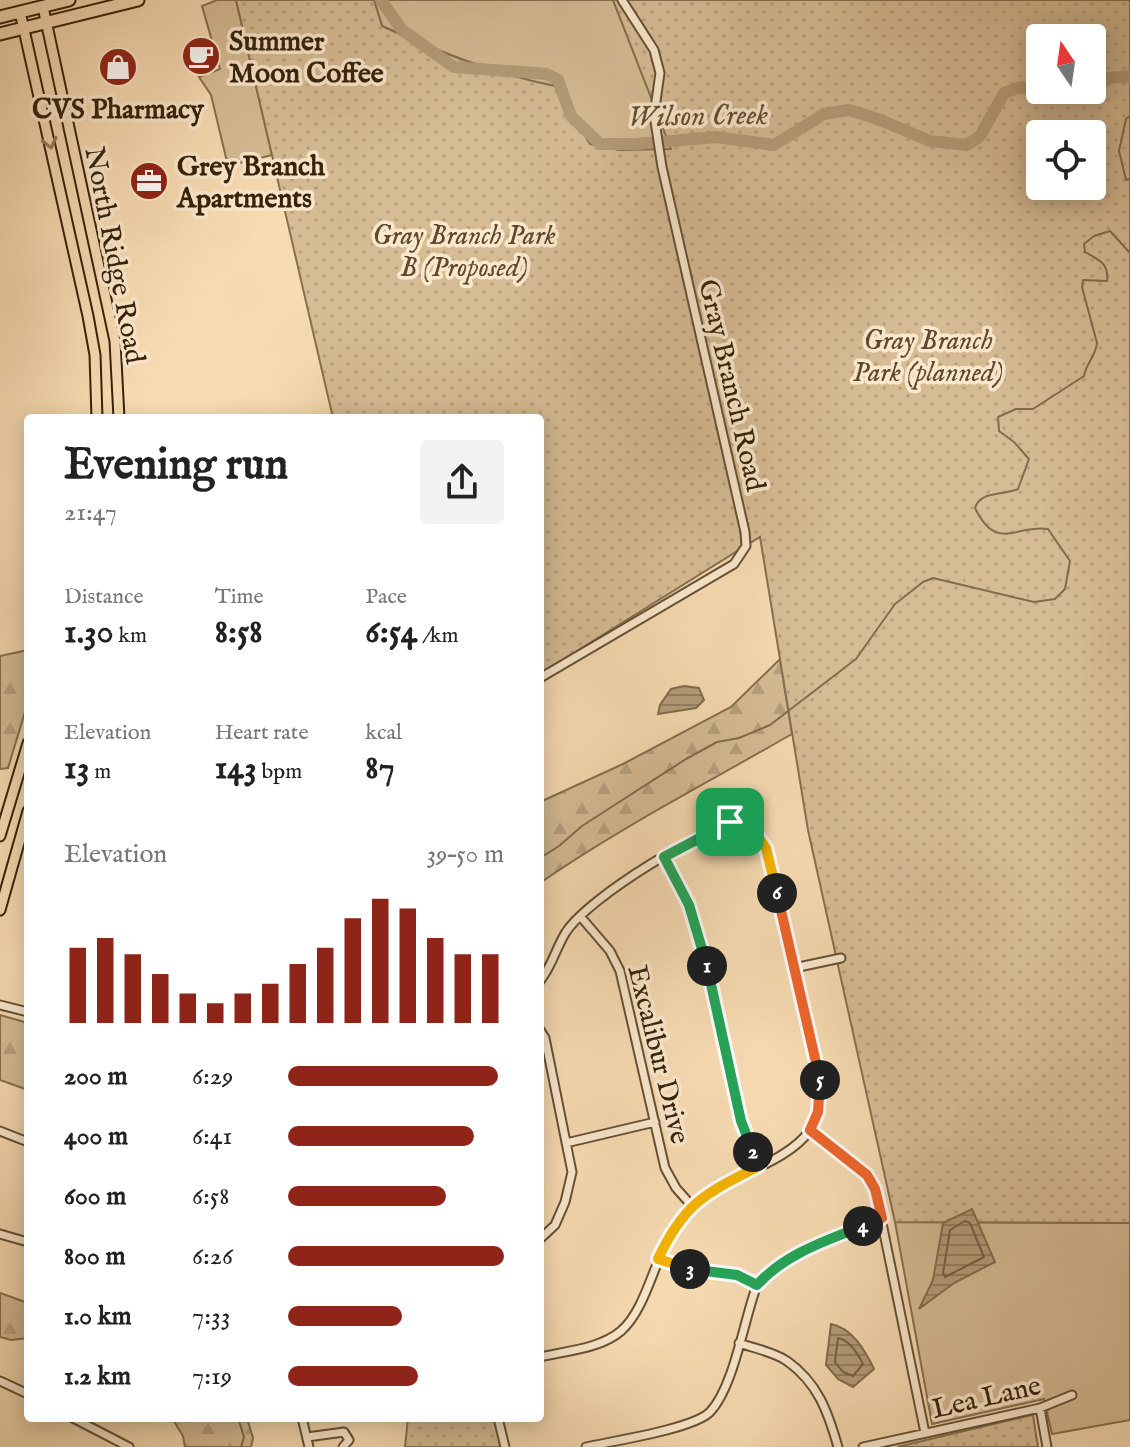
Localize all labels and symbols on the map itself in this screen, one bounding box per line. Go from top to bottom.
north arrow [1026,24,1106,104]
place label: Summer Moon Coffee [229,25,384,92]
cafe icon: Summer Moon Coffee [180,35,222,77]
shop icon: CVS Pharmacy [97,46,139,88]
place label: CVS Pharmacy [32,93,205,128]
water label: Wilson Creek [627,97,769,137]
one-way arrow [40,135,57,149]
street label: North Ridge Road [75,144,152,367]
place label: Grey Branch Apartments [176,150,326,217]
office icon: Grey Branch Apartments [128,160,170,202]
park label: Gray Branch Park B (Proposed) [372,219,556,286]
street label: Gray Branch Road [689,276,772,495]
park label: Gray Branch Park (planned) [853,324,1003,391]
pin [696,788,764,856]
pin: 6 [757,873,797,913]
pin: 1 [687,946,727,986]
street label: Excalibur Drive [618,962,697,1148]
pin: 5 [800,1060,840,1100]
pin: 2 [733,1132,773,1172]
pin: 4 [843,1206,883,1246]
pin: 3 [670,1249,710,1289]
street label: Lea Lane [929,1369,1045,1428]

